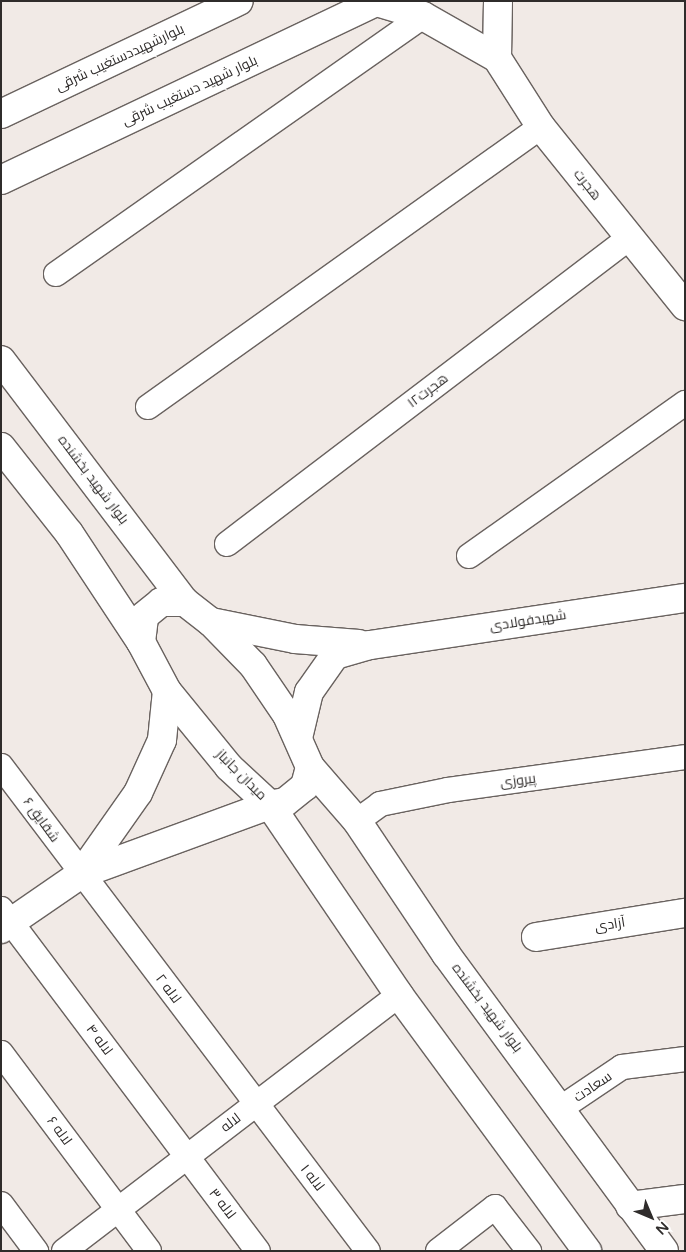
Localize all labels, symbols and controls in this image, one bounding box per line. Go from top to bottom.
street label: بلوارشهیددستغیب شرقی [53,21,187,95]
street label: بلوار شهید دستغیب شرقی [120,52,260,130]
street label: هجرت [570,166,604,204]
street label: هجرت۱۲ [404,370,452,412]
street label: بلوار شهید بخشنده [54,432,132,528]
street label: شهیدفولادی [488,607,568,635]
street label: میدان جانباز [212,746,270,804]
street label: پیروزی [499,770,537,792]
street label: شقایق ۶ [19,794,63,846]
street label: آزادی [594,914,626,936]
street label: بلوار شهید بخشنده [448,960,526,1056]
street label: لاله ۲ [152,971,184,1007]
street label: لاله ۴ [82,1021,116,1059]
street label: سعادت [571,1068,615,1106]
street label: لاله [218,1110,244,1136]
street label: لاله ۶ [43,1113,75,1149]
street label: لاله ۱ [296,1161,328,1195]
street label: لاله ۳ [205,1185,239,1223]
north arrow [626,1192,676,1242]
text: N [652,1218,672,1238]

